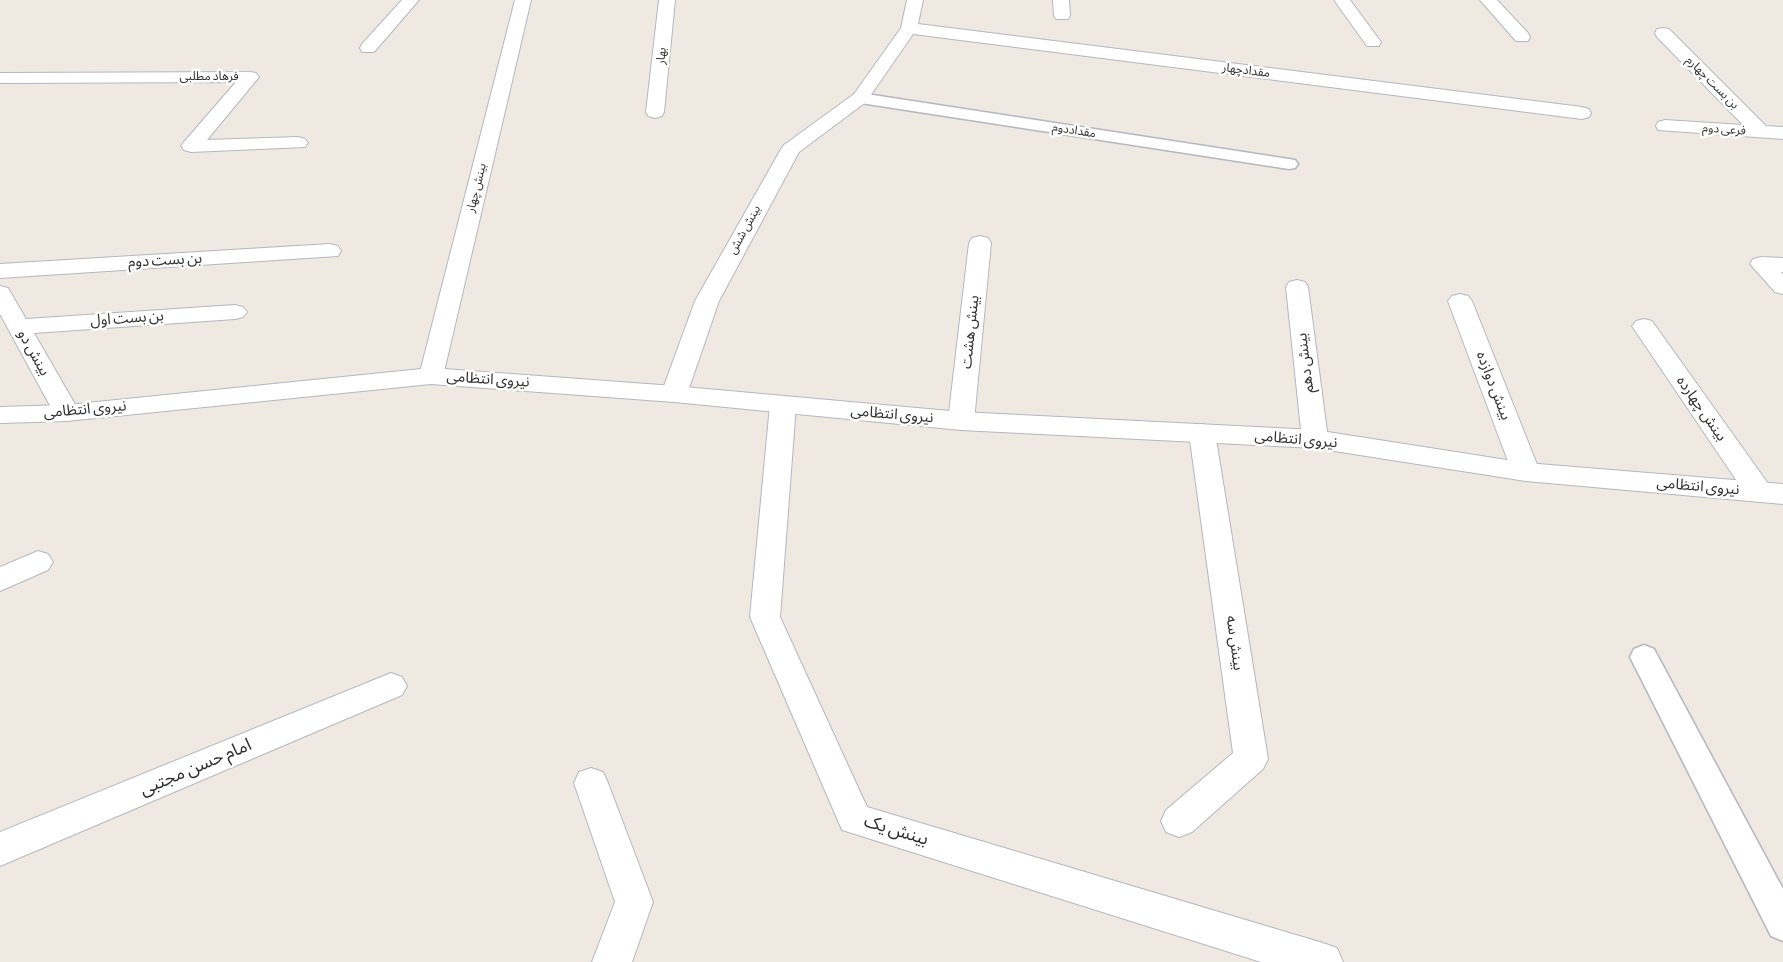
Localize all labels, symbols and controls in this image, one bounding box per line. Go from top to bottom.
street label: بهار [654,47,670,65]
street label: بن بست چهارم [1683,54,1741,112]
street label: مقدادچهار [1221,61,1271,81]
street label: فرهاد مطلبی [179,70,239,84]
street label: مقداددوم [1051,120,1097,142]
street label: فرعی دوم [1702,121,1746,139]
street label: بینش چهار [464,162,490,214]
street label: بینش شش [726,203,764,257]
street label: بن بست دوم [128,250,202,272]
street label: بینش هشت [958,294,984,370]
street label: بن بست اول [90,307,164,331]
street label: بینش دو [13,327,53,379]
street label: بینش دهم [1293,332,1319,394]
street label: بینش دوازده [1472,349,1514,423]
street label: نیروی انتظامی [446,368,530,392]
street label: بینش چهارده [1672,373,1730,445]
street label: نیروی انتظامی [43,397,127,423]
street label: نیروی انتظامی [850,402,934,428]
street label: نیروی انتظامی [1254,427,1338,453]
street label: نیروی انتظامی [1656,474,1740,500]
street label: بینش سه [1221,614,1247,672]
street label: امام حسن مجتبی [137,735,255,801]
street label: بینش یک [861,811,931,851]

